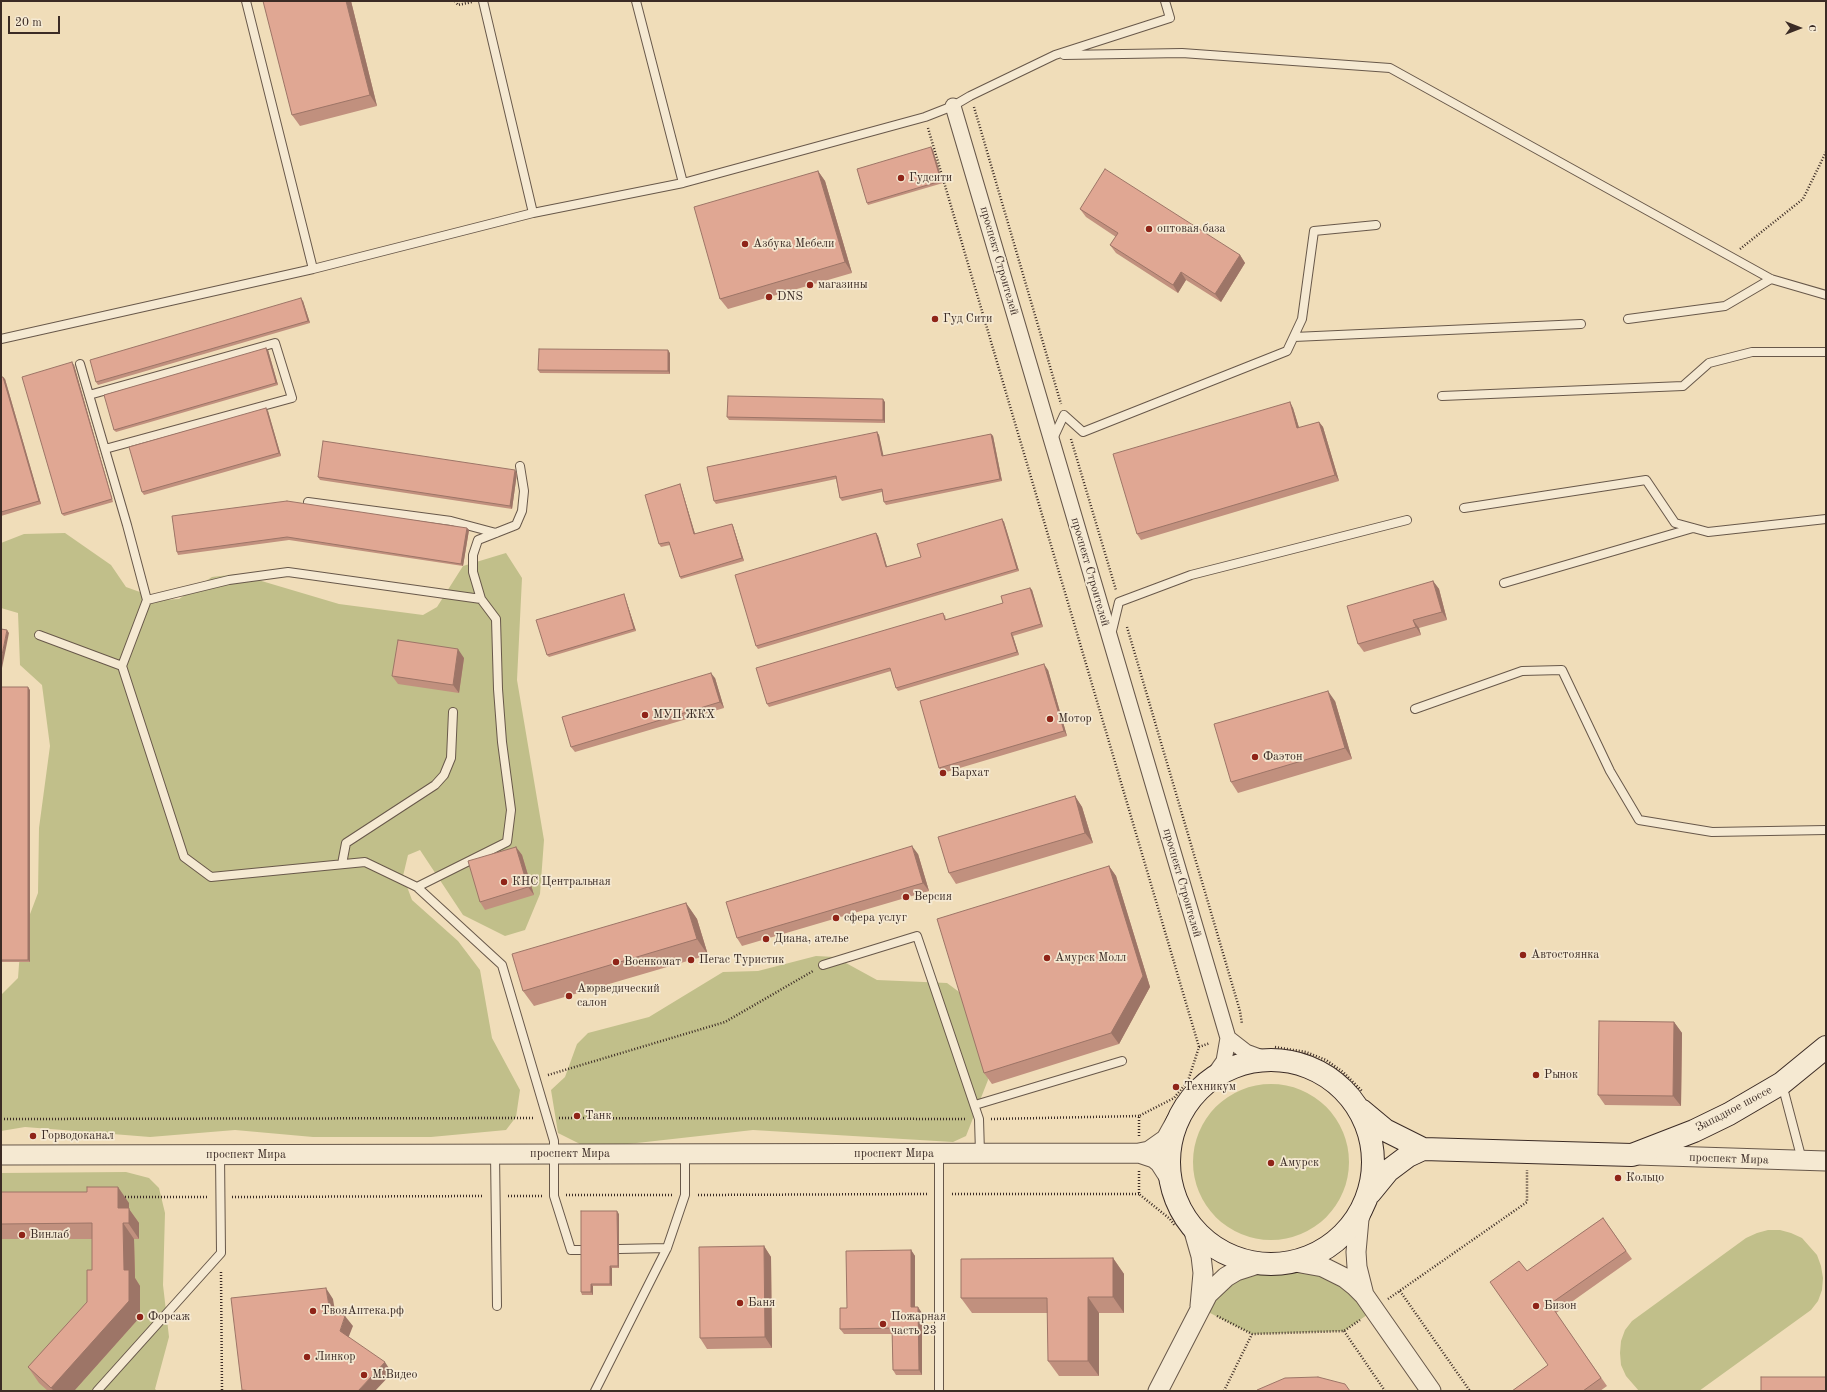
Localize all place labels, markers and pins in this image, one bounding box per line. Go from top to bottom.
place label: Гудсити [909,171,952,185]
marker: Гудсити [896,173,906,183]
place label: оптовая база [1157,222,1225,236]
marker: оптовая база [1144,224,1154,234]
place label: Азбука Мебели [753,237,835,251]
marker: Азбука Мебели [740,239,750,249]
place label: магазины [818,278,868,292]
marker: магазины [805,280,815,290]
place label: DNS [777,290,803,304]
marker: DNS [764,292,774,302]
place label: Гуд Сити [943,312,992,326]
marker: Гуд Сити [930,314,940,324]
place label: МУП ЖКХ [653,708,715,722]
marker: МУП ЖКХ [640,710,650,720]
place label: Мотор [1058,712,1092,726]
marker: Мотор [1045,714,1055,724]
place label: Фаэтон [1263,750,1303,764]
marker: Фаэтон [1250,752,1260,762]
place label: Бархат [951,766,989,780]
marker: Бархат [938,768,948,778]
place label: КНС Центральная [512,875,611,889]
marker: КНС Центральная [499,877,509,887]
place label: Версия [914,890,952,904]
marker: Версия [901,892,911,902]
place label: сфера услуг [844,911,907,925]
marker: сфера услуг [831,913,841,923]
place label: Диана, ателье [774,932,849,946]
marker: Диана, ателье [761,934,771,944]
place label: Автостоянка [1531,948,1599,962]
marker: Автостоянка [1518,950,1528,960]
place label: Амурск Молл [1055,951,1126,965]
place label: Пегас Туристик [699,953,784,967]
marker: Амурск Молл [1042,953,1052,963]
place label: Военкомат [624,955,681,969]
marker: Пегас Туристик [686,955,696,965]
marker: Военкомат [611,957,621,967]
place label: Аюрведический салон [577,982,660,1010]
marker: Аюрведический салон [564,991,574,1001]
place label: Рынок [1544,1068,1578,1082]
marker: Рынок [1531,1070,1541,1080]
place label: Техникум [1184,1080,1236,1094]
marker: Техникум [1171,1082,1181,1092]
place label: Танк [585,1109,611,1123]
marker: Танк [572,1111,582,1121]
place label: Горводоканал [41,1129,114,1143]
marker: Горводоканал [28,1131,38,1141]
place label: Амурск [1279,1156,1319,1170]
marker: Амурск [1266,1158,1276,1168]
place label: Кольцо [1626,1171,1664,1185]
marker: Кольцо [1613,1173,1623,1183]
place label: Винлаб [30,1228,69,1242]
marker: Винлаб [17,1230,27,1240]
place label: Баня [748,1296,775,1310]
marker: Баня [735,1298,745,1308]
place label: Бизон [1544,1299,1577,1313]
marker: Бизон [1531,1301,1541,1311]
place label: ТвояАптека.рф [321,1304,404,1318]
marker: ТвояАптека.рф [308,1306,318,1316]
place label: Форсаж [148,1310,190,1324]
place label: Пожарная часть 23 [891,1310,946,1338]
marker: Форсаж [135,1312,145,1322]
marker: Пожарная часть 23 [878,1319,888,1329]
place label: Линкор [315,1350,356,1364]
marker: Линкор [302,1352,312,1362]
place label: М.Видео [372,1368,418,1382]
marker: М.Видео [359,1370,369,1380]

